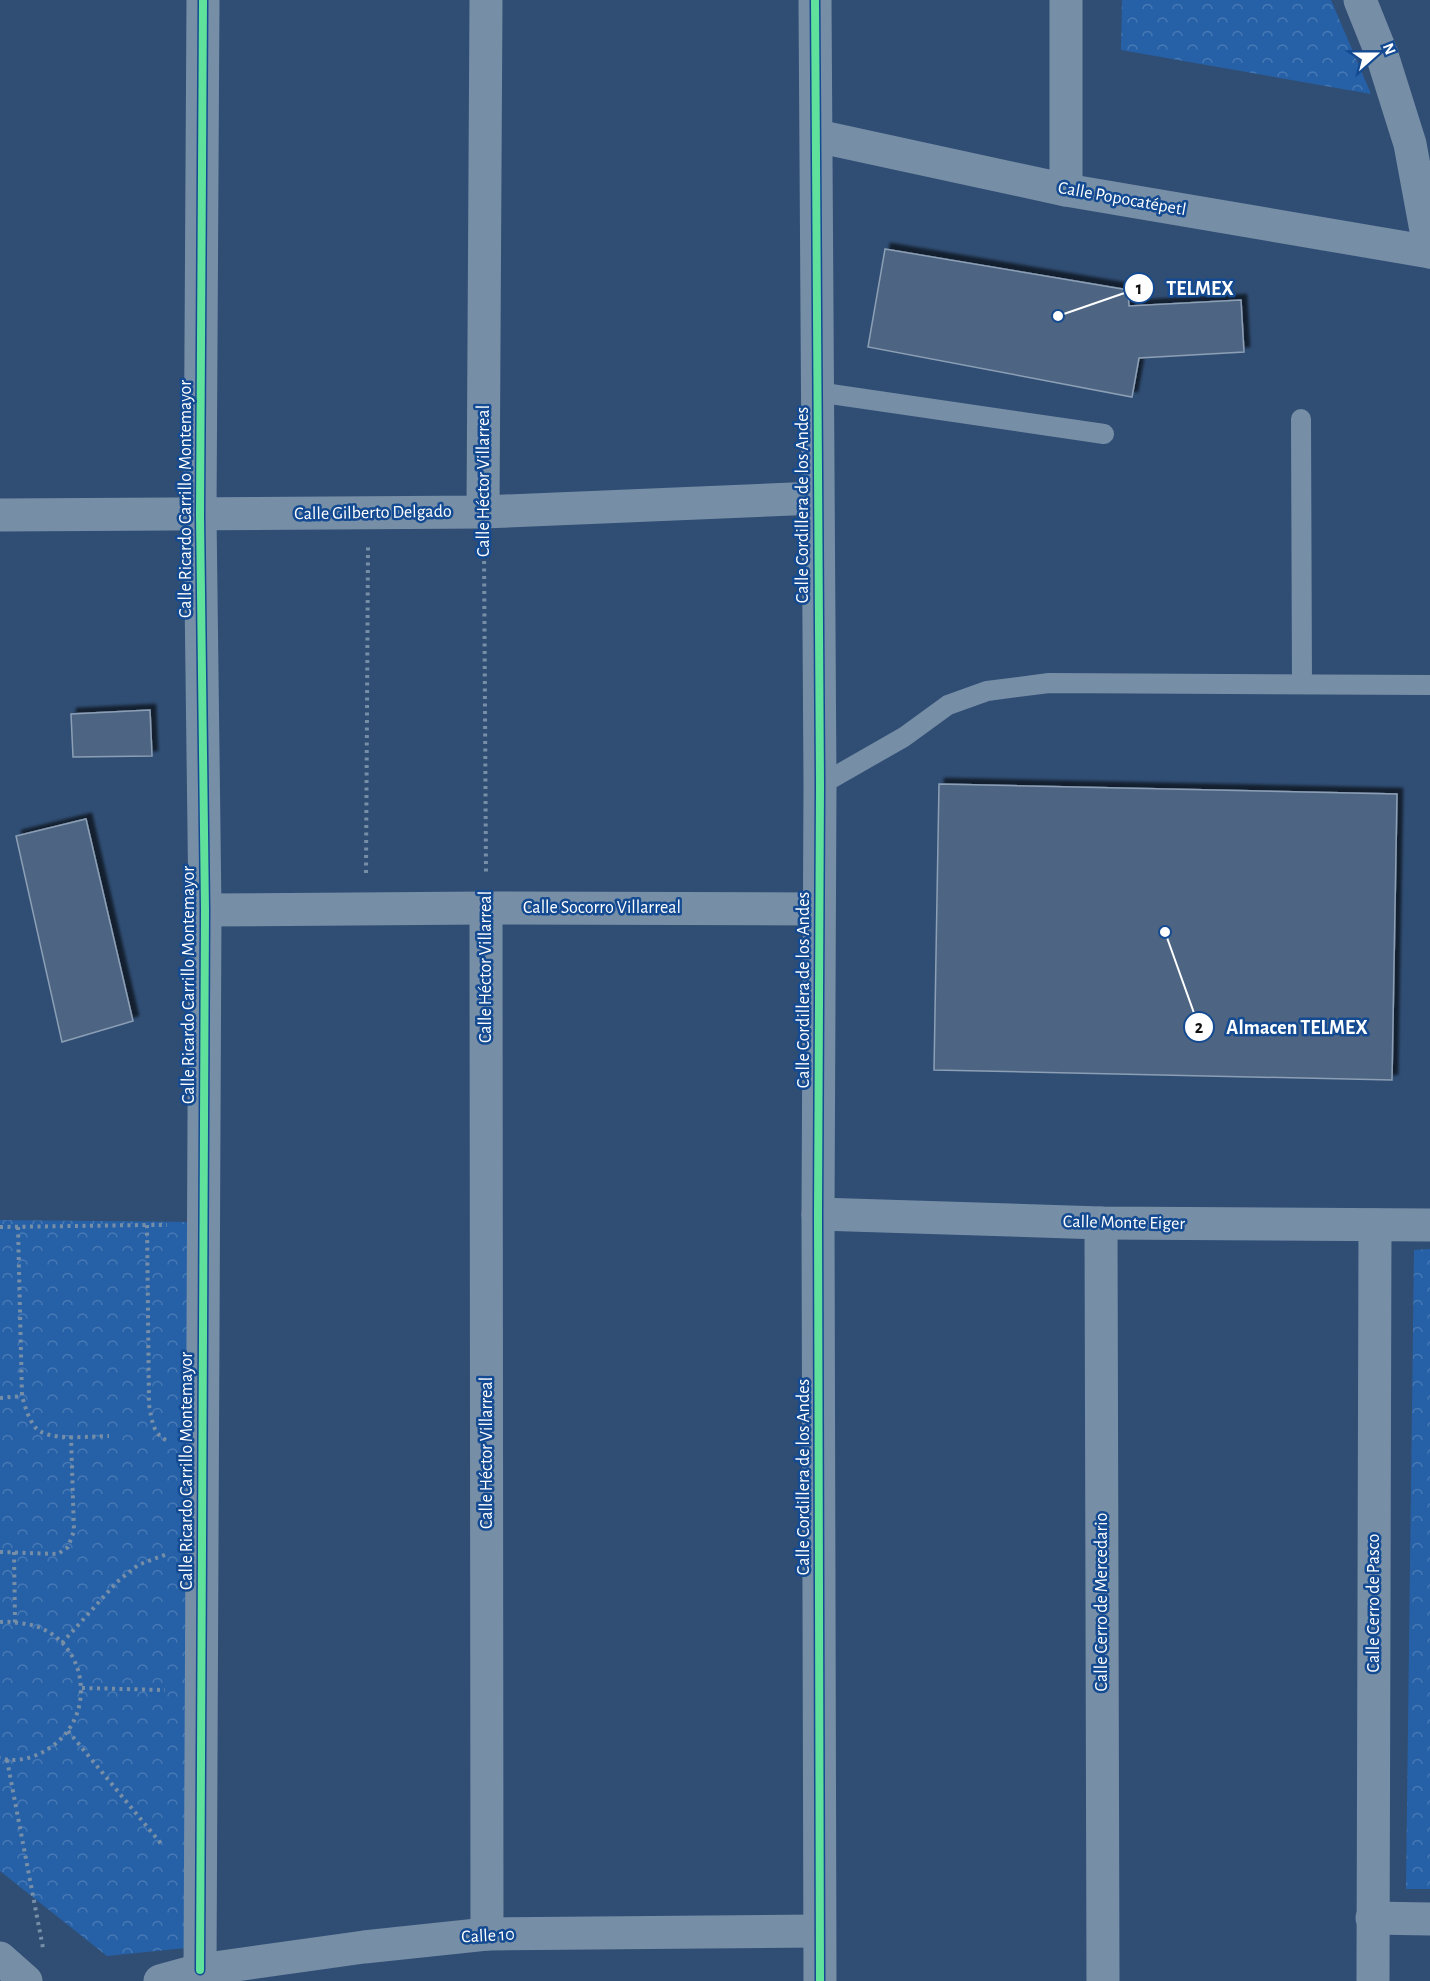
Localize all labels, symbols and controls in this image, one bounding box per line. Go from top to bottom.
north arrow [1346,24,1406,84]
text: N [1380,41,1399,57]
street label: Calle Popocatépetl [1057,179,1187,219]
callout: TELMEX [1124,269,1246,307]
text: TELMEX [1166,279,1234,299]
text: 1 [1136,280,1142,298]
street label: Calle Ricardo Carrillo Montemayor [177,380,195,618]
street label: Calle Héctor Villarreal [475,405,493,557]
street label: Calle Cordillera de los Andes [794,407,812,603]
street label: Calle Gilberto Delgado [294,503,452,523]
street label: Calle Ricardo Carrillo Montemayor [180,866,198,1104]
street label: Calle Héctor Villarreal [477,891,495,1043]
street label: Calle Cordillera de los Andes [795,892,813,1088]
street label: Calle Socorro Villarreal [523,899,681,917]
callout: Almacen TELMEX [1184,1008,1380,1046]
text: Almacen TELMEX [1226,1018,1368,1038]
text: 2 [1195,1019,1204,1037]
street label: Calle Monte Eiger [1063,1213,1185,1233]
street label: Calle Ricardo Carrillo Montemayor [178,1352,196,1590]
street label: Calle Héctor Villarreal [478,1377,496,1529]
street label: Calle Cordillera de los Andes [795,1379,813,1575]
street label: Calle Cerro de Mercedario [1093,1512,1111,1691]
street label: Calle Cerro de Pasco [1365,1533,1383,1672]
street label: Calle 10 [461,1926,515,1946]

